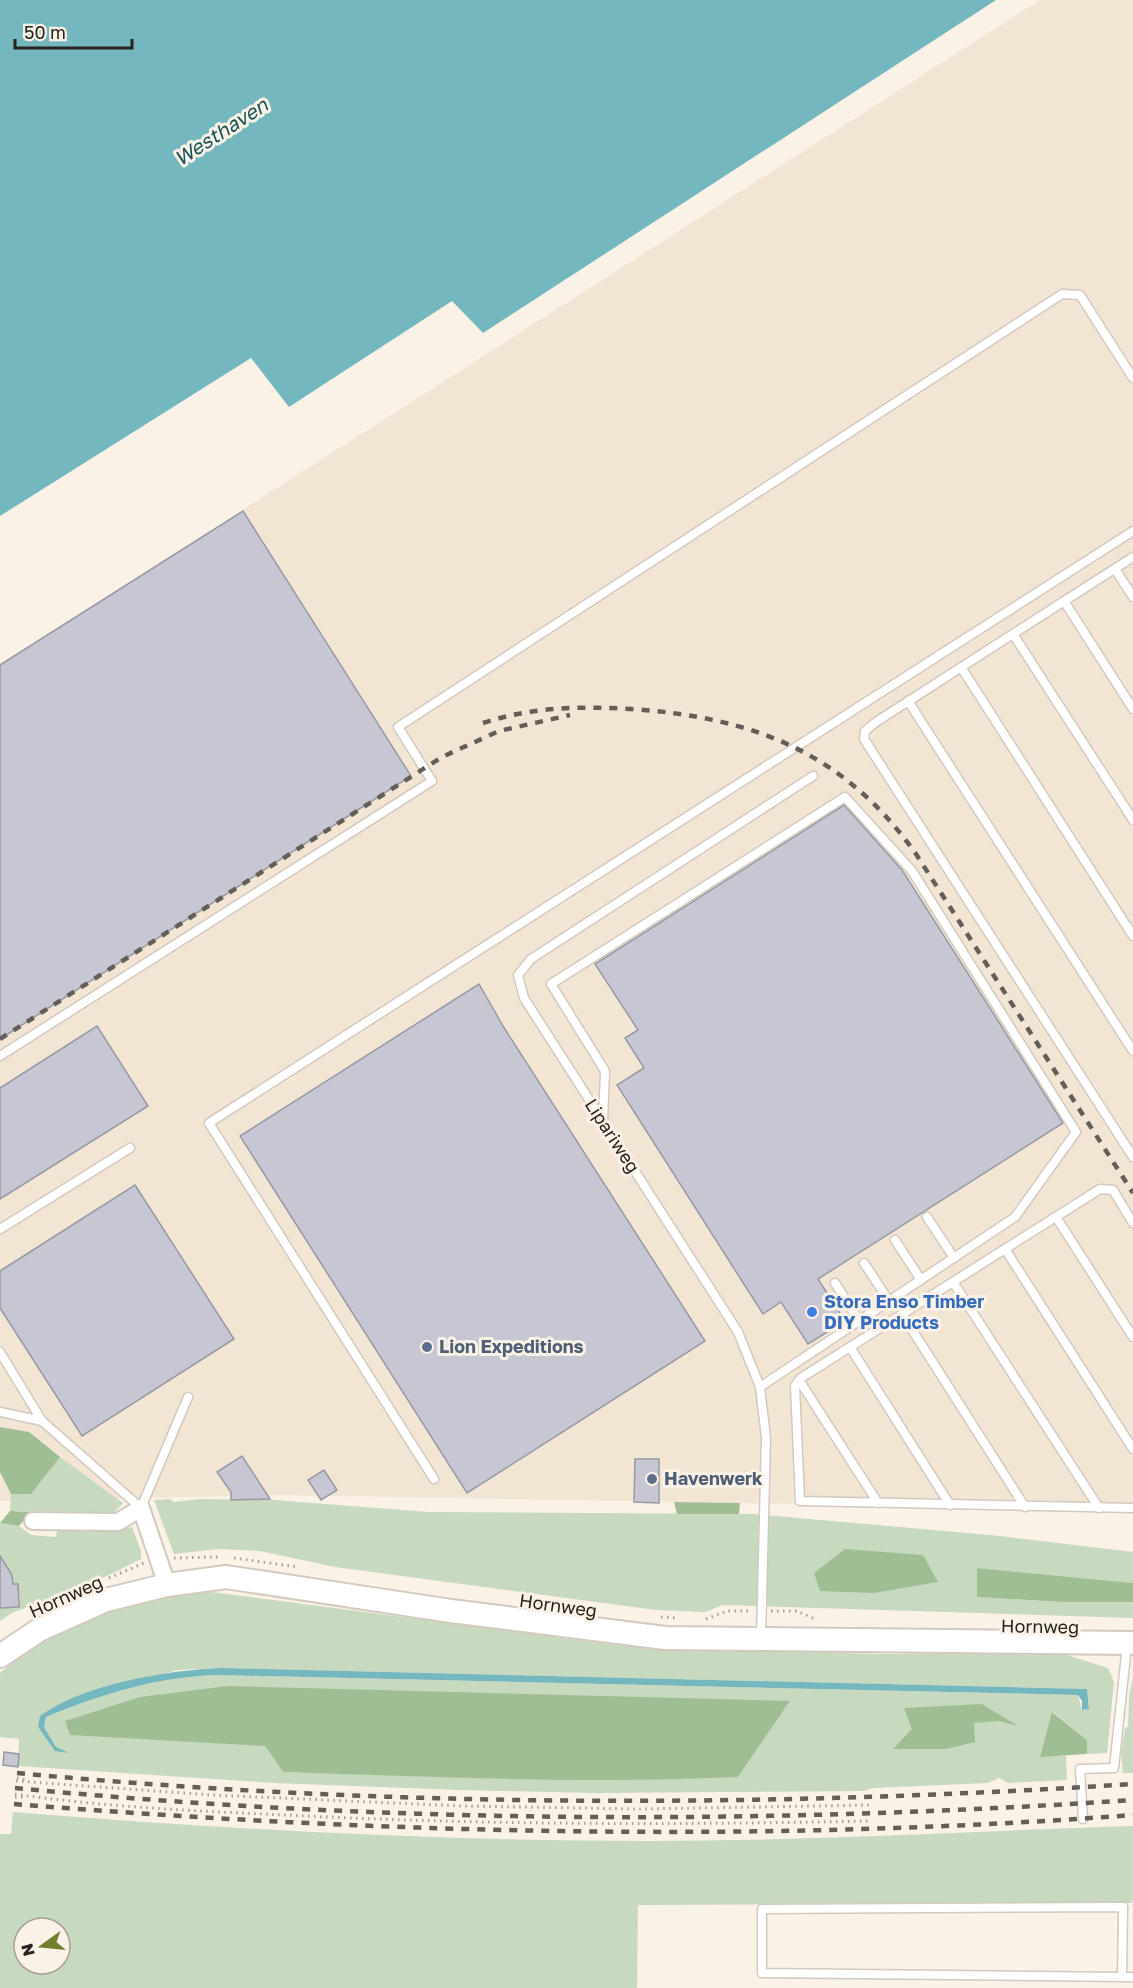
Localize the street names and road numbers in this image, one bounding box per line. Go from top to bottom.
street label: Lipariweg [581,1094,645,1177]
street label: Hornweg [25,1570,106,1622]
street label: Hornweg [518,1589,598,1621]
street label: Hornweg [1001,1614,1079,1638]

